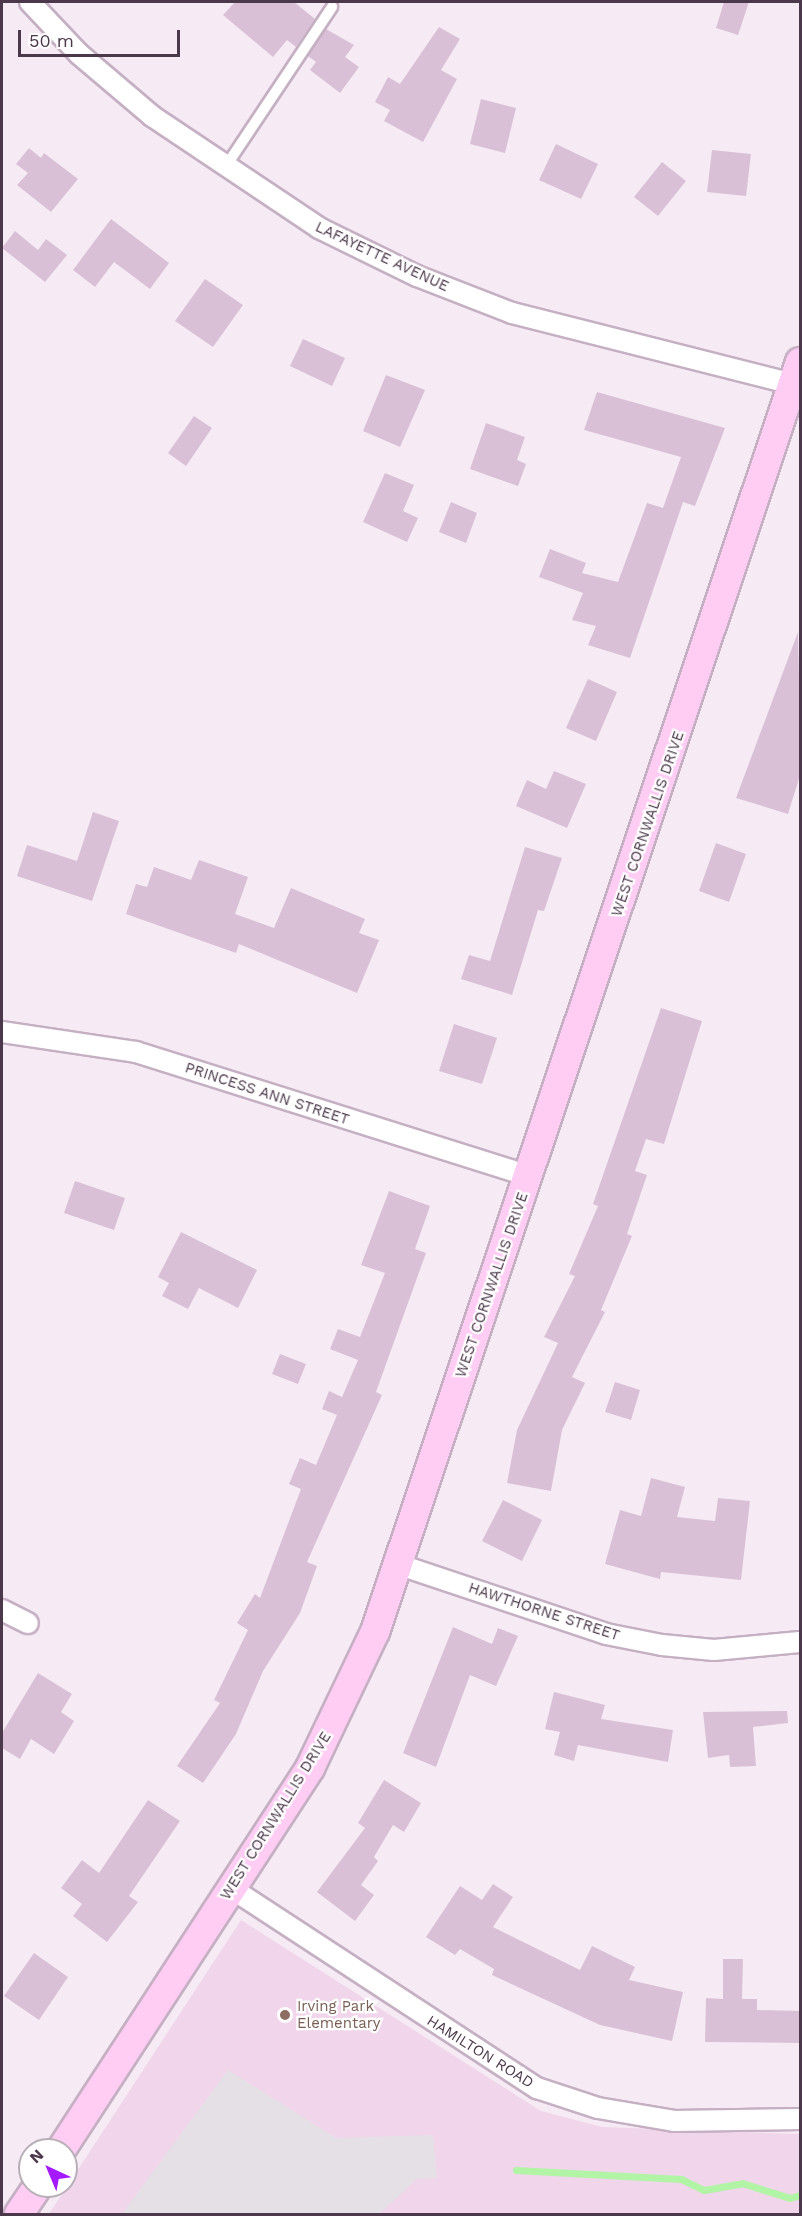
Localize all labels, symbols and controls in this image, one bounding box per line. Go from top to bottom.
scale bar [21,18,183,56]
text: 50 m [29,30,74,51]
street label: LAFAYETTE AVENUE [312,218,452,296]
street label: WEST CORNWALLIS DRIVE [608,729,688,919]
street label: PRINCESS ANN STREET [182,1059,352,1129]
street label: WEST CORNWALLIS DRIVE [452,1190,532,1380]
street label: HAWTHORNE STREET [466,1579,622,1645]
street label: WEST CORNWALLIS DRIVE [217,1728,335,1904]
place label: Irving Park Elementary [297,1997,381,2032]
marker: Irving Park Elementary [278,2008,292,2022]
street label: HAMILTON ROAD [423,2012,537,2092]
north arrow [18,2138,78,2198]
text: N [26,2145,47,2167]

